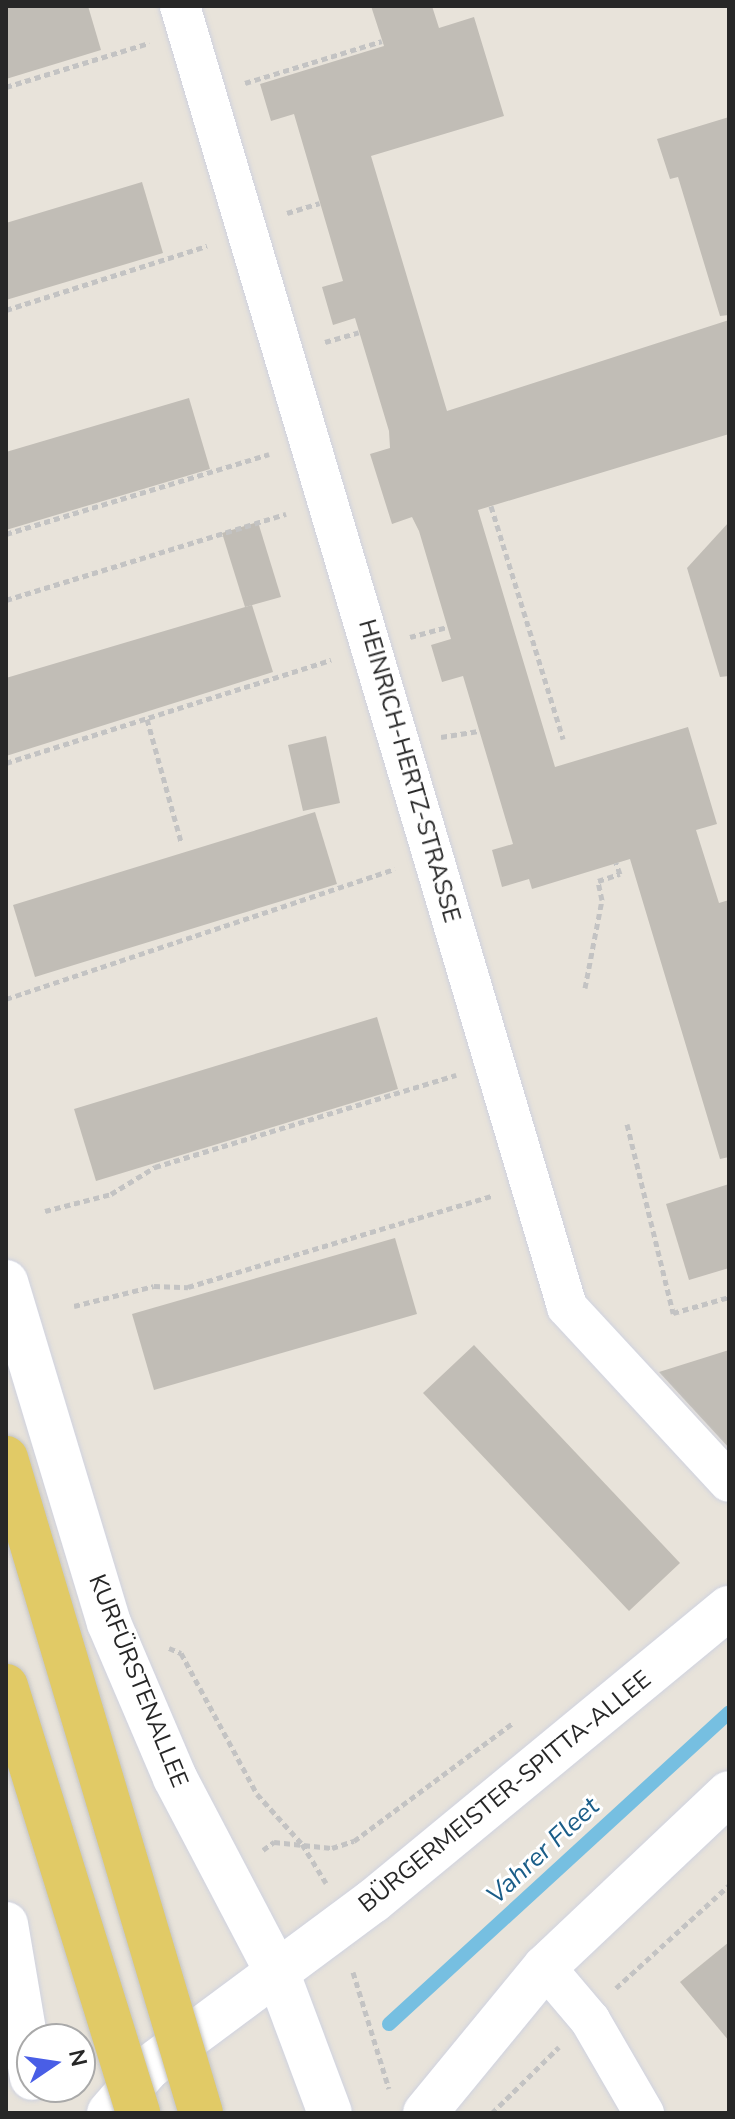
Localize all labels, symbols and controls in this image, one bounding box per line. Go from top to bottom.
street label: HEINRICH-HERTZ-STRASSE [352,616,466,926]
street label: KURFÜRSTENALLEE [82,1570,194,1792]
street label: BÜRGERMEISTER-SPITTA-ALLEE [353,1665,657,1919]
water label: Vahrer Fleet [480,1791,606,1911]
north arrow [16,2023,96,2103]
text: N [61,2047,94,2069]

